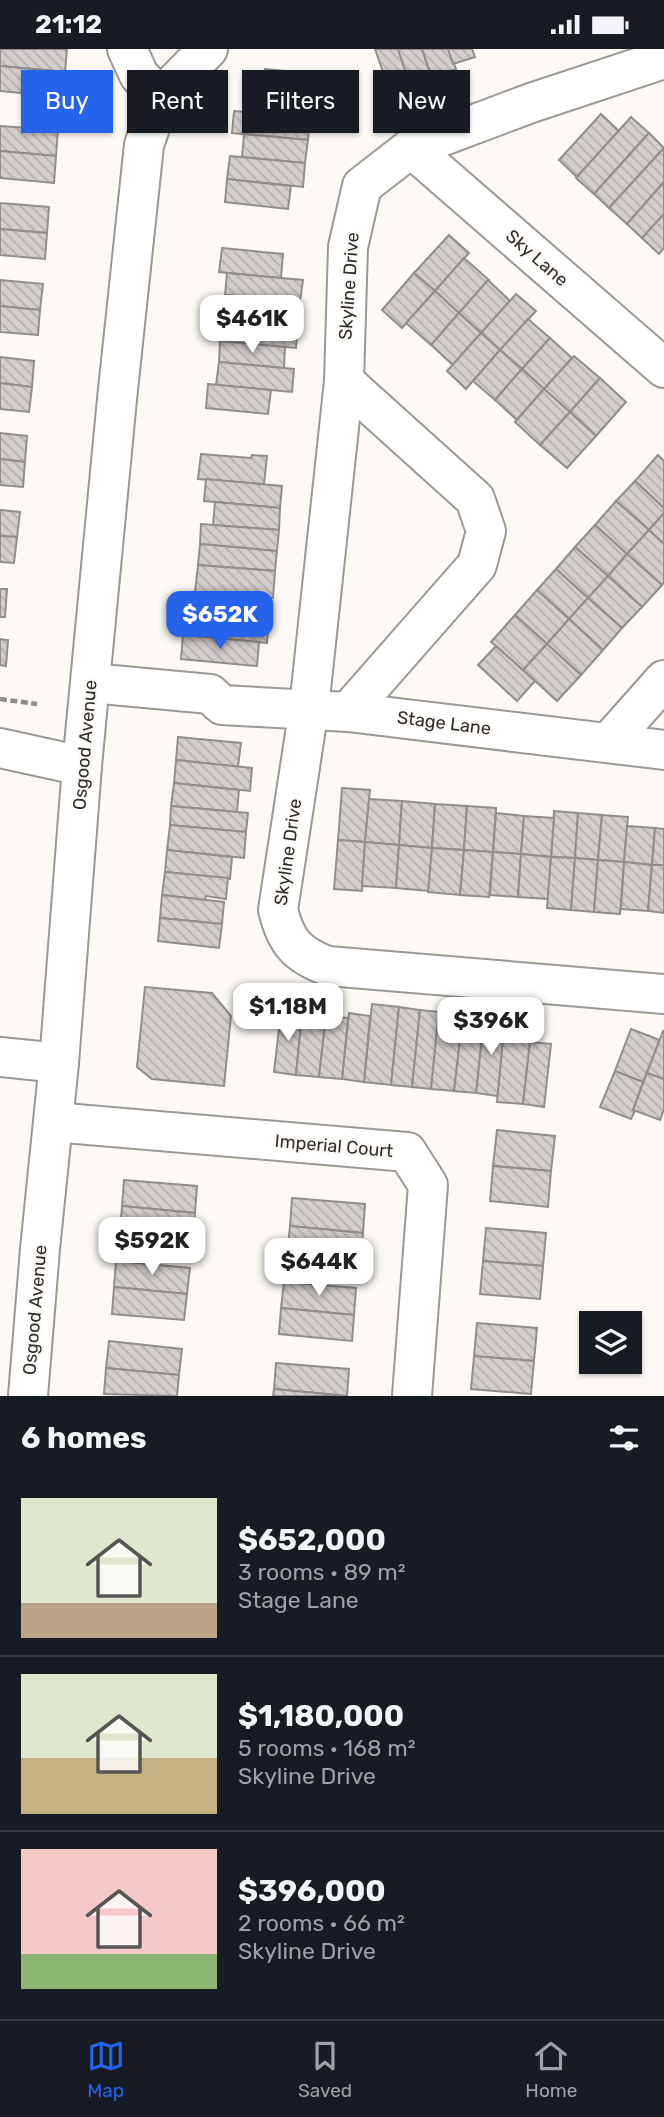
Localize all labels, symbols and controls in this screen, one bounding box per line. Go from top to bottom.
text: 21:12 [35,9,102,40]
chip: Buy [21,70,113,133]
chip: Rent [127,70,228,133]
chip: Filters [242,70,359,133]
chip: New [373,70,470,133]
street label: Sky Lane [501,225,573,291]
street label: Skyline Drive [334,231,364,341]
pin: $461K [203,295,301,355]
text: $461K [216,304,288,332]
pin: $652K [171,591,269,651]
text: $652K [182,600,258,628]
street label: Osgood Avenue [68,679,102,811]
street label: Stage Lane [396,706,492,740]
street label: Skyline Drive [270,797,306,907]
pin: $1.18M [231,983,345,1043]
text: $1.18M [249,992,327,1020]
pin: $396K [442,997,540,1057]
text: $396K [453,1006,529,1034]
street label: Imperial Court [274,1130,394,1162]
pin: $592K [103,1217,201,1277]
text: $592K [114,1226,190,1254]
pin: $644K [270,1239,368,1298]
street label: Osgood Avenue [18,1244,52,1376]
text: $644K [280,1247,358,1275]
map controls [579,1311,642,1374]
button: layers [579,1311,642,1374]
icon: filters [605,1419,643,1457]
text: 6 homes [21,1420,147,1456]
text: $652,000 [238,1522,386,1558]
icon: home [77,1526,161,1610]
text: 3 rooms · 89 m² [238,1558,406,1586]
text: Stage Lane [238,1586,359,1614]
text: $1,180,000 [238,1698,404,1734]
icon: home [77,1702,161,1786]
text: 5 rooms · 168 m² [238,1734,416,1762]
text: Skyline Drive [238,1762,376,1790]
text: $396,000 [238,1873,386,1909]
icon: home [77,1877,161,1961]
text: 2 rooms · 66 m² [238,1909,405,1937]
text: Skyline Drive [238,1937,376,1965]
tab: Map [87,2037,125,2102]
tab: Saved [298,2037,352,2102]
tab: Home [525,2037,577,2102]

